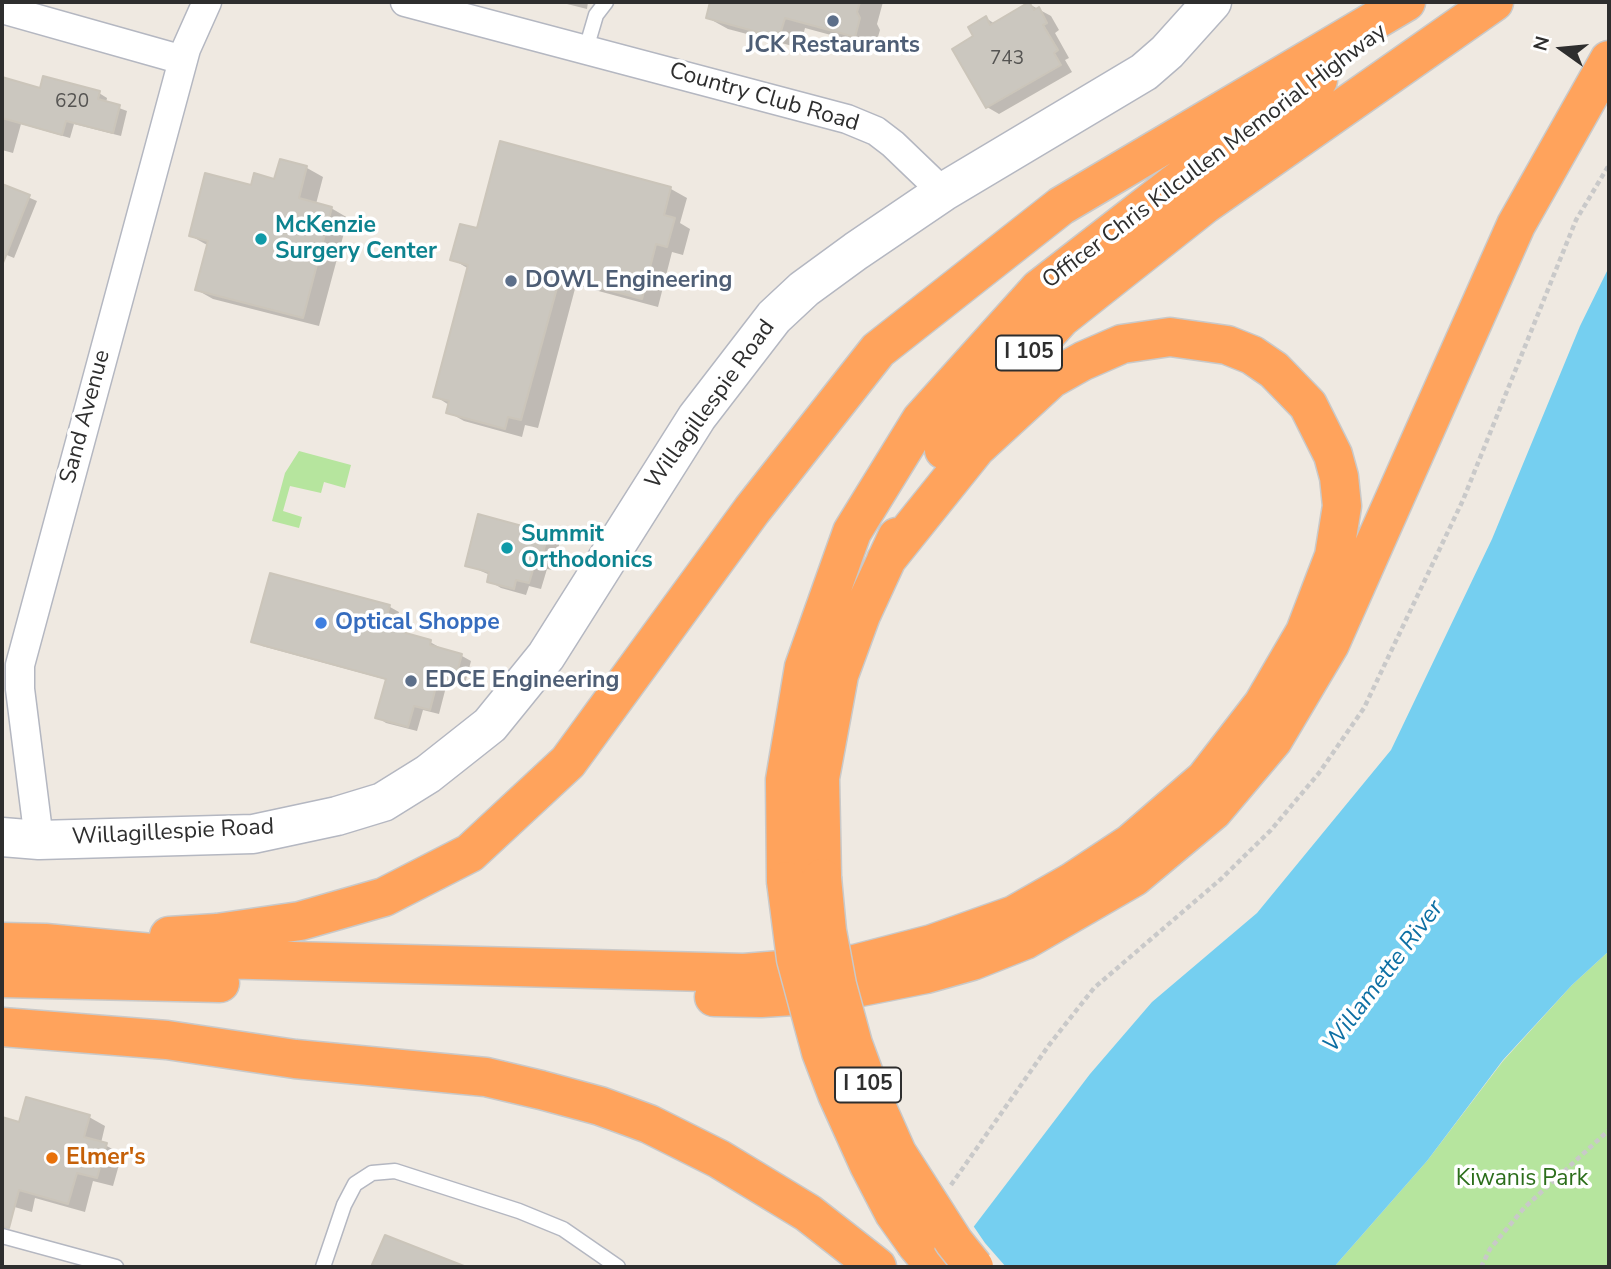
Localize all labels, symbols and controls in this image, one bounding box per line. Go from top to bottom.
marker: JCK Restaurants [825,13,841,29]
north arrow [1527,14,1597,84]
street label: Officer Chris Kilcullen Memorial Highway [1038,19,1392,295]
place label: JCK Restaurants [746,32,920,60]
text: N [1527,33,1556,54]
house number: 743 [990,48,1024,70]
street label: Country Club Road [666,58,862,138]
house number: 620 [55,91,89,113]
place label: McKenzie Surgery Center [275,212,437,266]
marker: McKenzie Surgery Center [253,231,269,247]
place label: DOWL Engineering [525,267,732,295]
marker: DOWL Engineering [503,273,519,289]
street label: Willagillespie Road [640,315,782,495]
road number: I 105 [996,336,1062,370]
street label: Sand Avenue [55,347,117,487]
place label: Summit Orthodonics [521,521,653,575]
marker: Summit Orthodonics [499,540,515,556]
place label: Optical Shoppe [335,609,500,637]
marker: Optical Shoppe [313,615,329,631]
place label: EDCE Engineering [425,667,619,695]
marker: EDCE Engineering [403,673,419,689]
street label: Willagillespie Road [71,814,275,852]
water label: Willamette River [1318,895,1450,1059]
road number: I 105 [835,1068,901,1102]
place label: Elmer's [66,1144,146,1172]
marker: Elmer's [44,1150,60,1166]
park label: Kiwanis Park [1456,1165,1588,1193]

